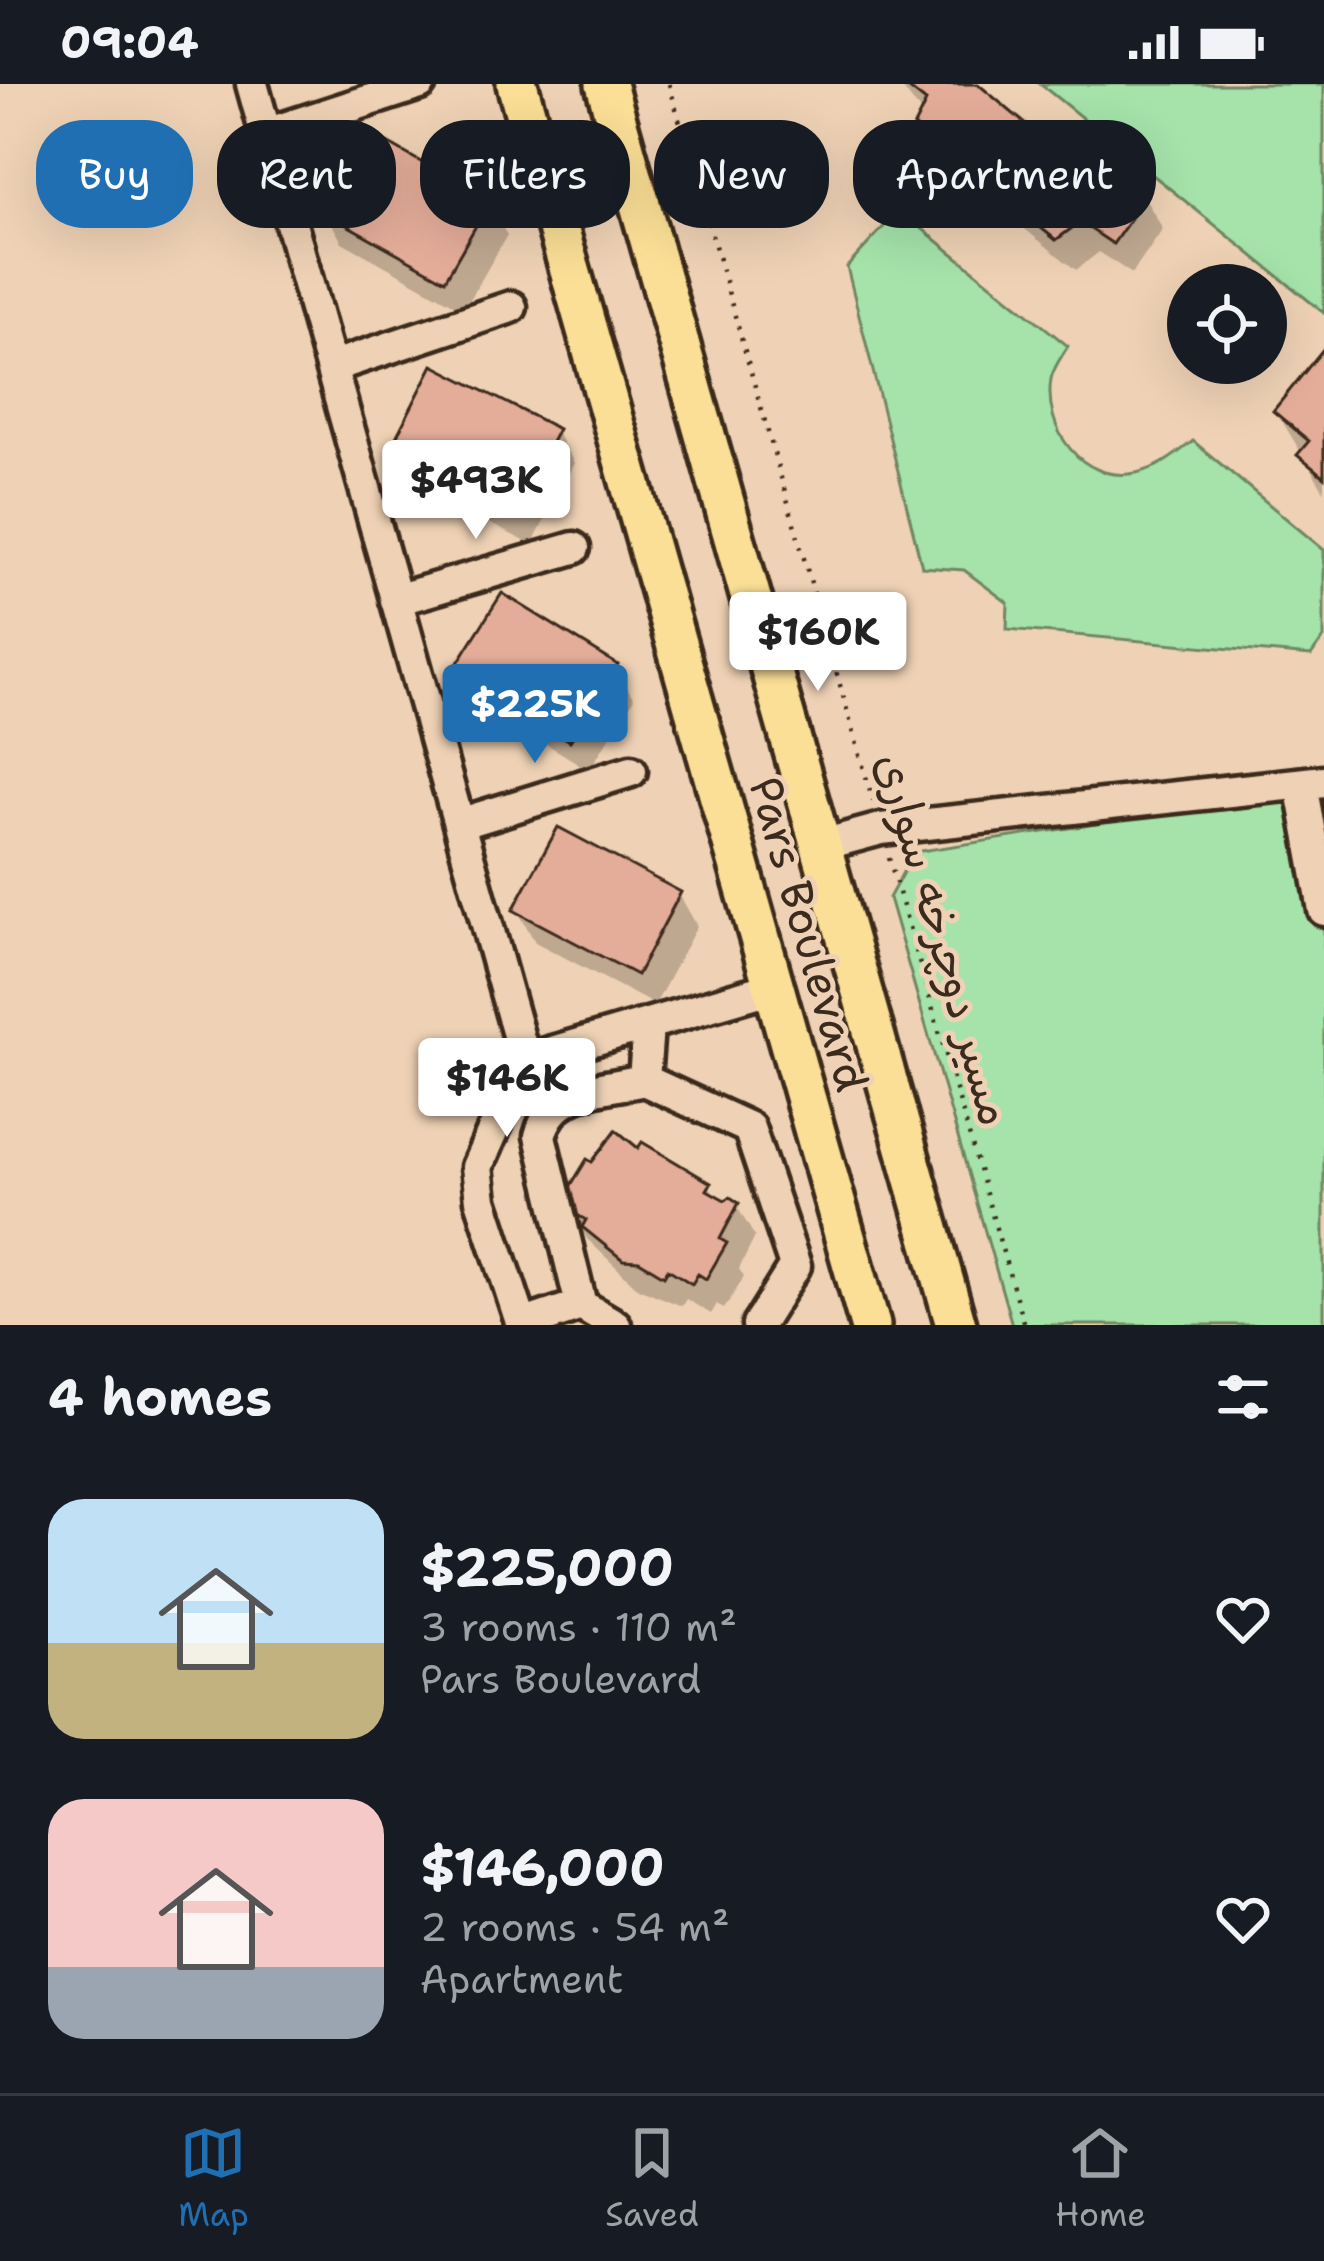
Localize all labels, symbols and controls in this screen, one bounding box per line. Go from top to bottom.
text: 09:04 [60,12,199,72]
chip: Buy [36,120,193,228]
chip: Rent [217,120,396,228]
chip: Filters [420,120,630,228]
chip: New [654,120,829,228]
chip: Apartment [853,120,1156,228]
map controls [1167,264,1287,384]
button: locate [1167,264,1287,384]
pin: $493K [392,440,560,542]
text: $493K [409,453,543,505]
pin: $160K [734,592,902,694]
text: $160K [756,605,880,657]
pin: $225K [451,664,619,766]
text: $225K [470,677,600,729]
street label: مسیر دوچرخه سواری [862,746,1026,1132]
street label: Pars Boulevard [735,770,883,1098]
pin: $146K [423,1038,591,1140]
text: $146K [445,1051,569,1103]
text: 4 homes [48,1363,272,1431]
icon: filters [1210,1364,1276,1430]
text: $225,000 [420,1533,674,1601]
icon: home [144,1547,288,1691]
icon: heart [1210,1586,1276,1652]
text: 3 rooms · 110 m² [420,1601,737,1653]
text: Pars Boulevard [420,1653,701,1705]
text: $146,000 [420,1833,665,1901]
icon: home [144,1847,288,1991]
icon: heart [1210,1886,1276,1952]
text: 2 rooms · 54 m² [420,1901,730,1953]
text: Apartment [420,1953,623,2005]
tab: Map [178,2120,249,2237]
tab: Saved [605,2120,699,2237]
tab: Home [1055,2120,1146,2237]

